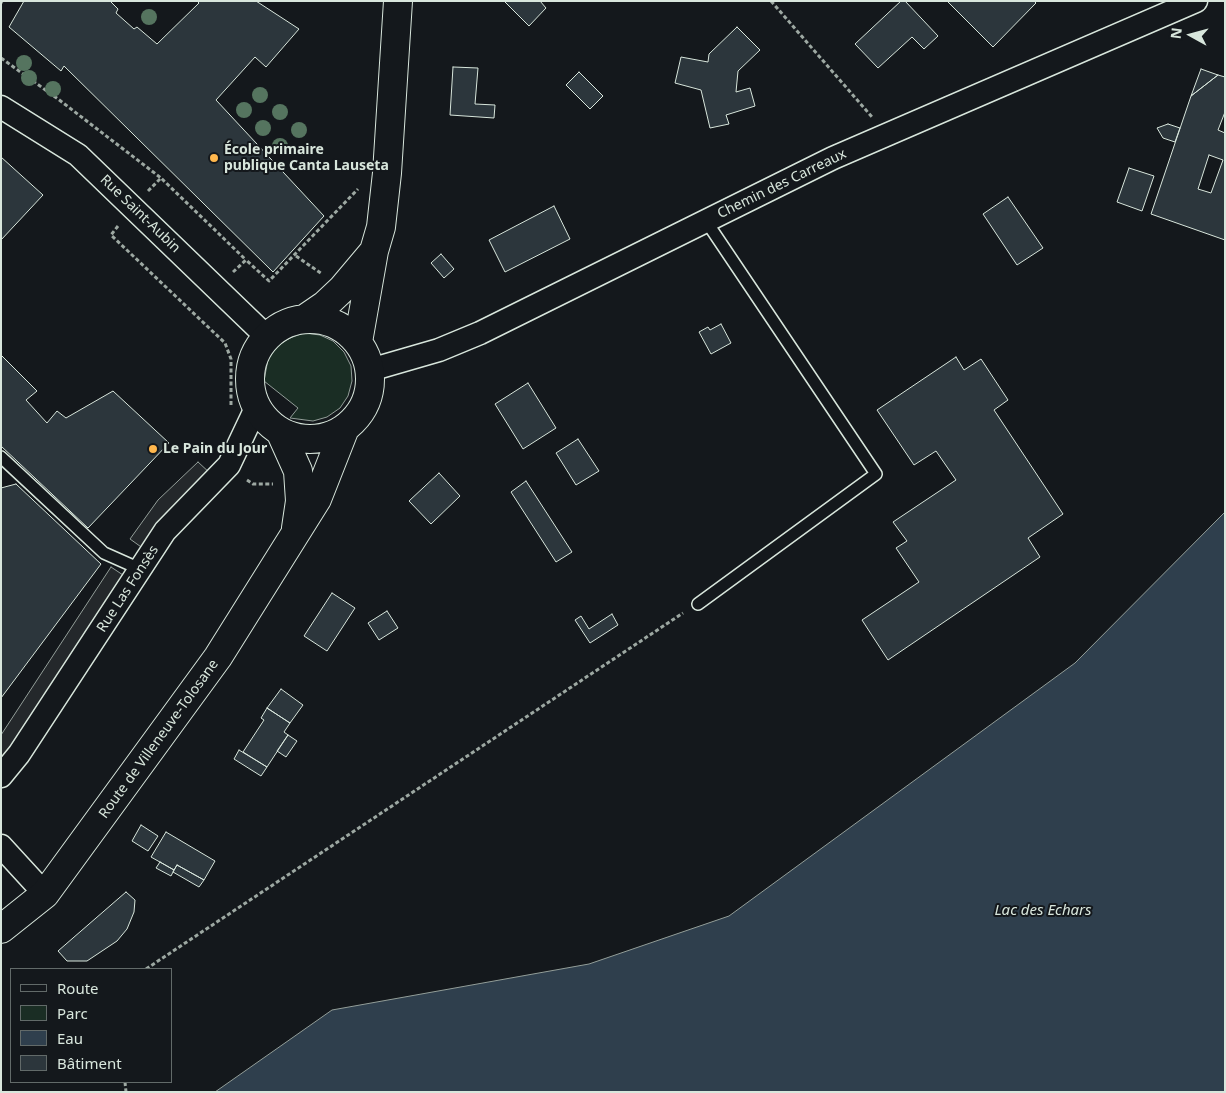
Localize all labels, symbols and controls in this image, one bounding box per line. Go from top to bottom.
north arrow [1166,10,1216,60]
text: N [1165,26,1186,40]
place label: École primaire publique Canta Lauseta [224,142,389,174]
street label: Chemin des Carreaux [715,146,849,222]
marker: École primaire publique Canta Lauseta [208,152,220,164]
street label: Rue Saint-Aubin [96,172,184,256]
place label: Le Pain du Jour [163,441,267,457]
marker: Le Pain du Jour [147,443,159,455]
street label: Rue Las Fonsès [94,542,162,636]
street label: Route de Villeneuve-Tolosane [96,656,222,822]
water label: Lac des Echars [994,902,1092,920]
legend [10,968,172,1083]
text: Route [57,978,99,998]
text: Parc [57,1003,88,1023]
text: Eau [57,1028,83,1048]
text: Bâtiment [57,1053,122,1073]

